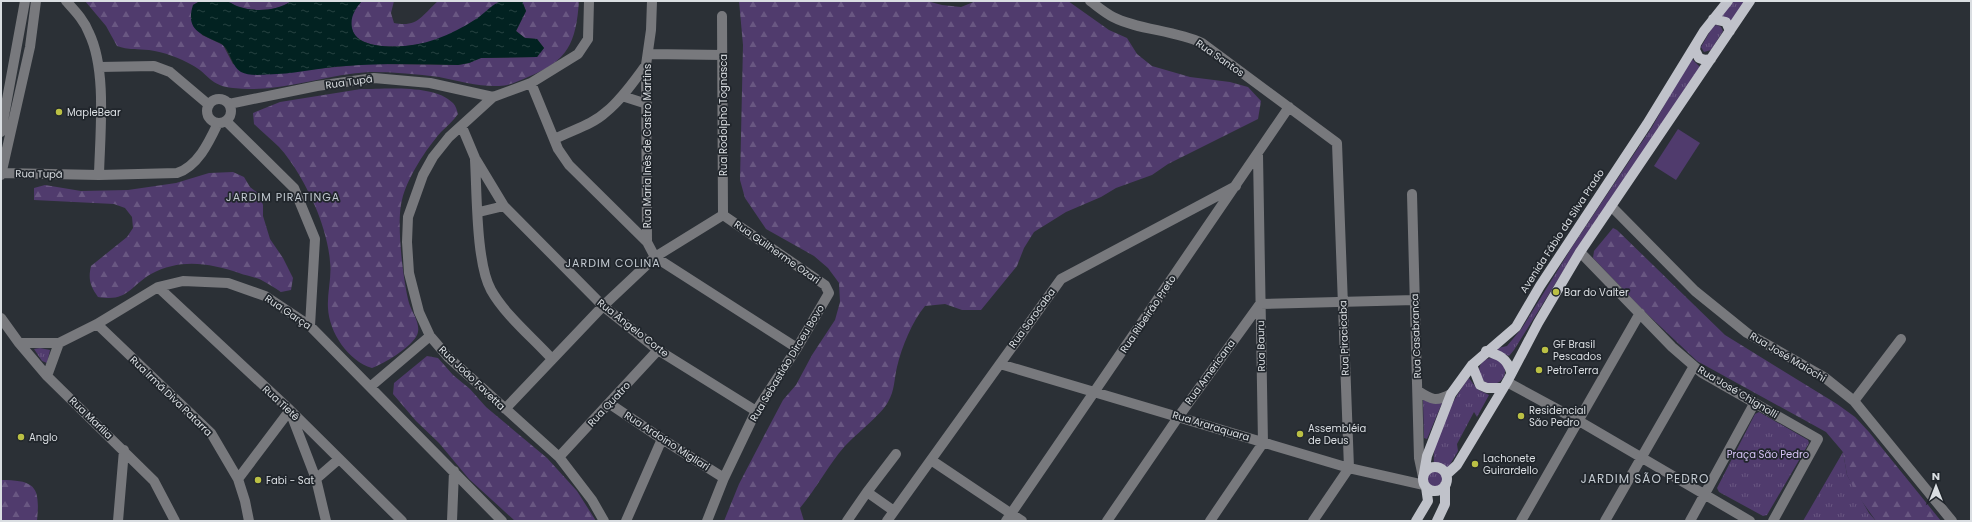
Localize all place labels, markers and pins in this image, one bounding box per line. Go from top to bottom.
place label: MapleBear [67,105,121,120]
marker: MapleBear [54,107,64,117]
place label: Bar do Valter [1564,285,1629,300]
marker: Bar do Valter [1551,287,1561,297]
place label: GF Brasil Pescados [1553,337,1601,364]
marker: GF Brasil Pescados [1540,345,1550,355]
place label: PetroTerra [1547,363,1599,378]
marker: PetroTerra [1534,365,1544,375]
place label: Residencial São Pedro [1529,403,1586,430]
marker: Residencial São Pedro [1516,411,1526,421]
place label: Assembléia de Deus [1308,421,1366,448]
marker: Assembléia de Deus [1295,429,1305,439]
place label: Anglo [29,430,58,445]
marker: Anglo [16,432,26,442]
place label: Lachonete Guirardello [1483,451,1538,478]
marker: Lachonete Guirardello [1470,459,1480,469]
place label: Fabi - Sat [266,473,314,488]
marker: Fabi - Sat [253,475,263,485]

